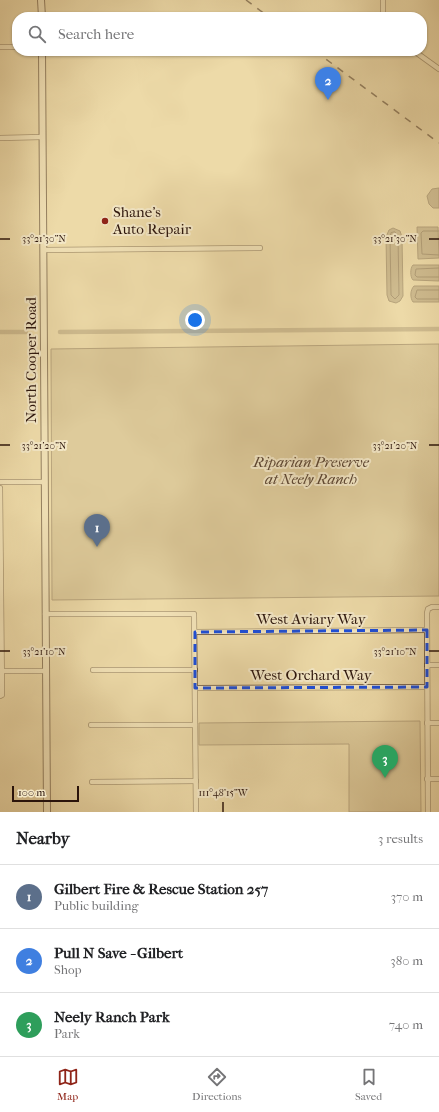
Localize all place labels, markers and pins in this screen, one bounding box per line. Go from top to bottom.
pin: 2 [315,67,341,100]
place label: Shane's Auto Repair [112,203,192,238]
marker: Shane's Auto Repair [100,216,110,226]
pin: 1 [84,514,110,547]
pin: 3 [372,745,398,778]

